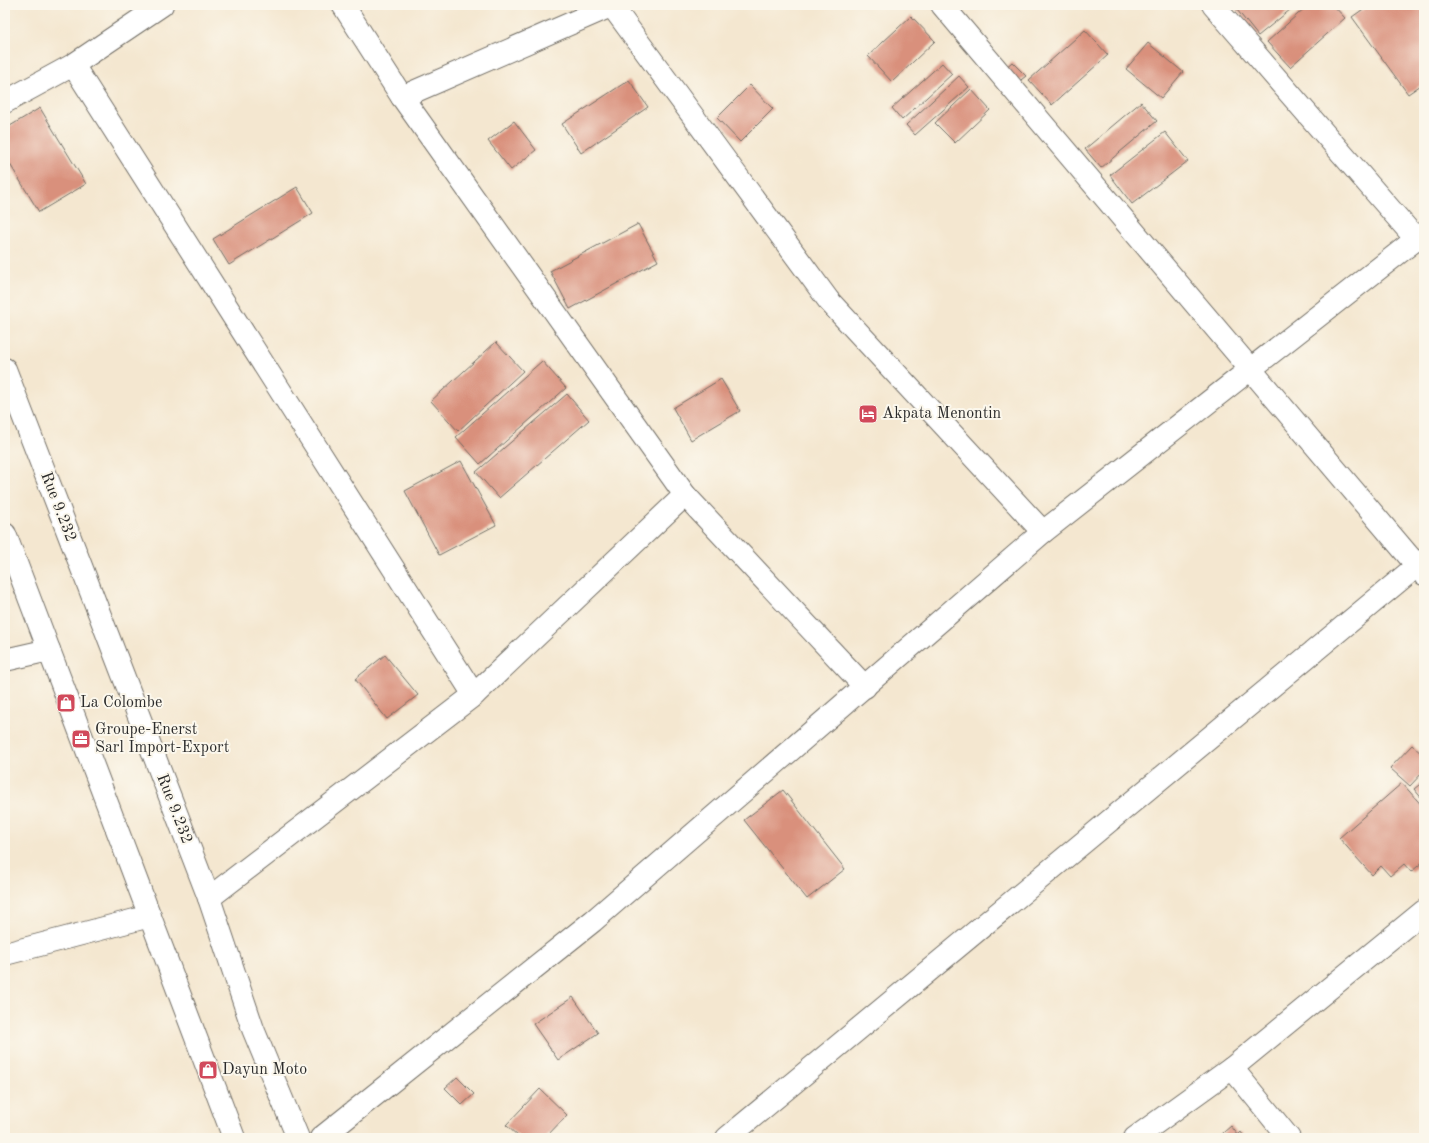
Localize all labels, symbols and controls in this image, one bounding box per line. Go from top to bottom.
hotel icon: Akpata Menontin [857,403,879,425]
place label: Akpata Menontin [882,406,1002,422]
street label: Rue 9.232 [37,470,79,544]
shop icon: La Colombe [55,692,77,714]
place label: La Colombe [80,695,162,711]
place label: Groupe-Enerst Sarl Import-Export [95,722,230,756]
office icon: Groupe-Enerst Sarl Import-Export [70,728,92,750]
street label: Rue 9.232 [153,772,195,846]
shop icon: Dayun Moto [197,1059,219,1081]
place label: Dayun Moto [222,1062,307,1078]

